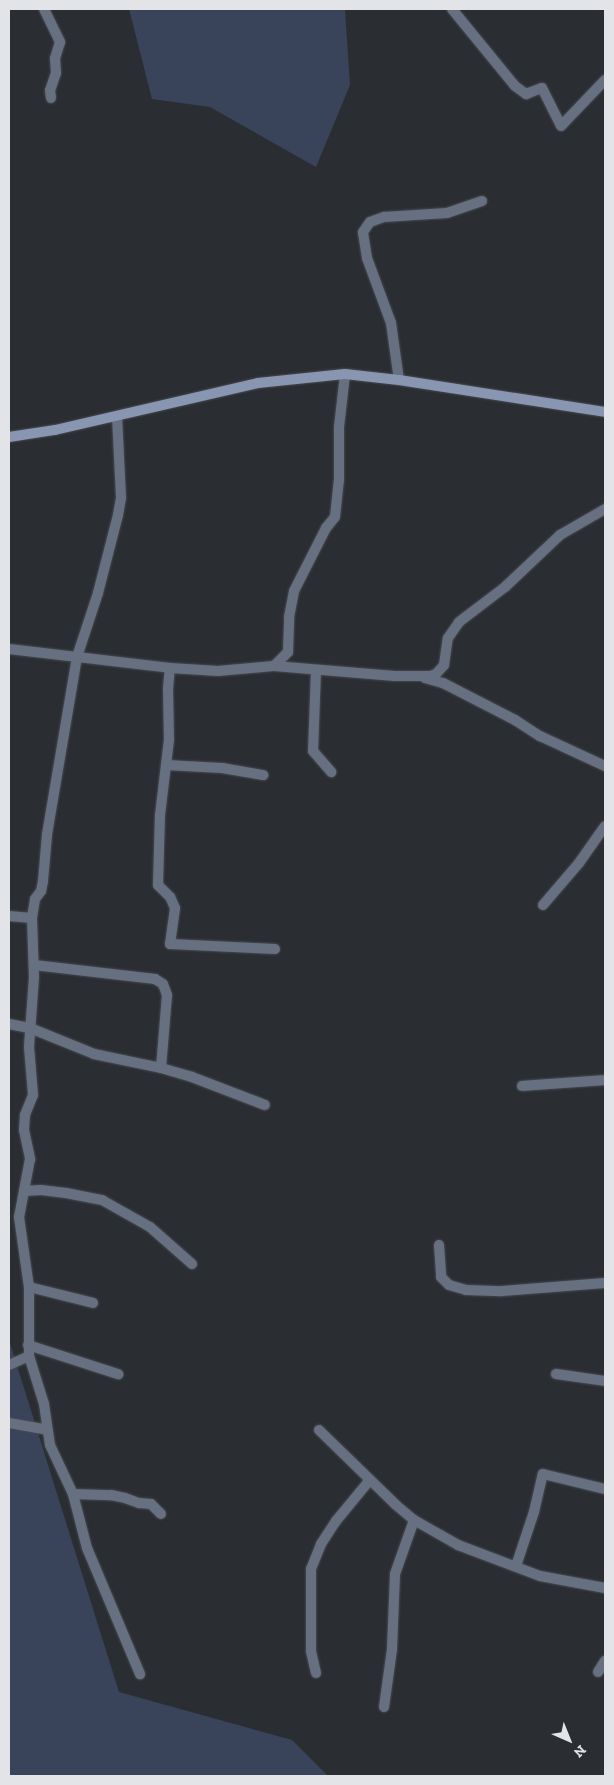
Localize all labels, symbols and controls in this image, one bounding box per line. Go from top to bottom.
north arrow [544,1715,594,1765]
text: N [570,1741,590,1761]

